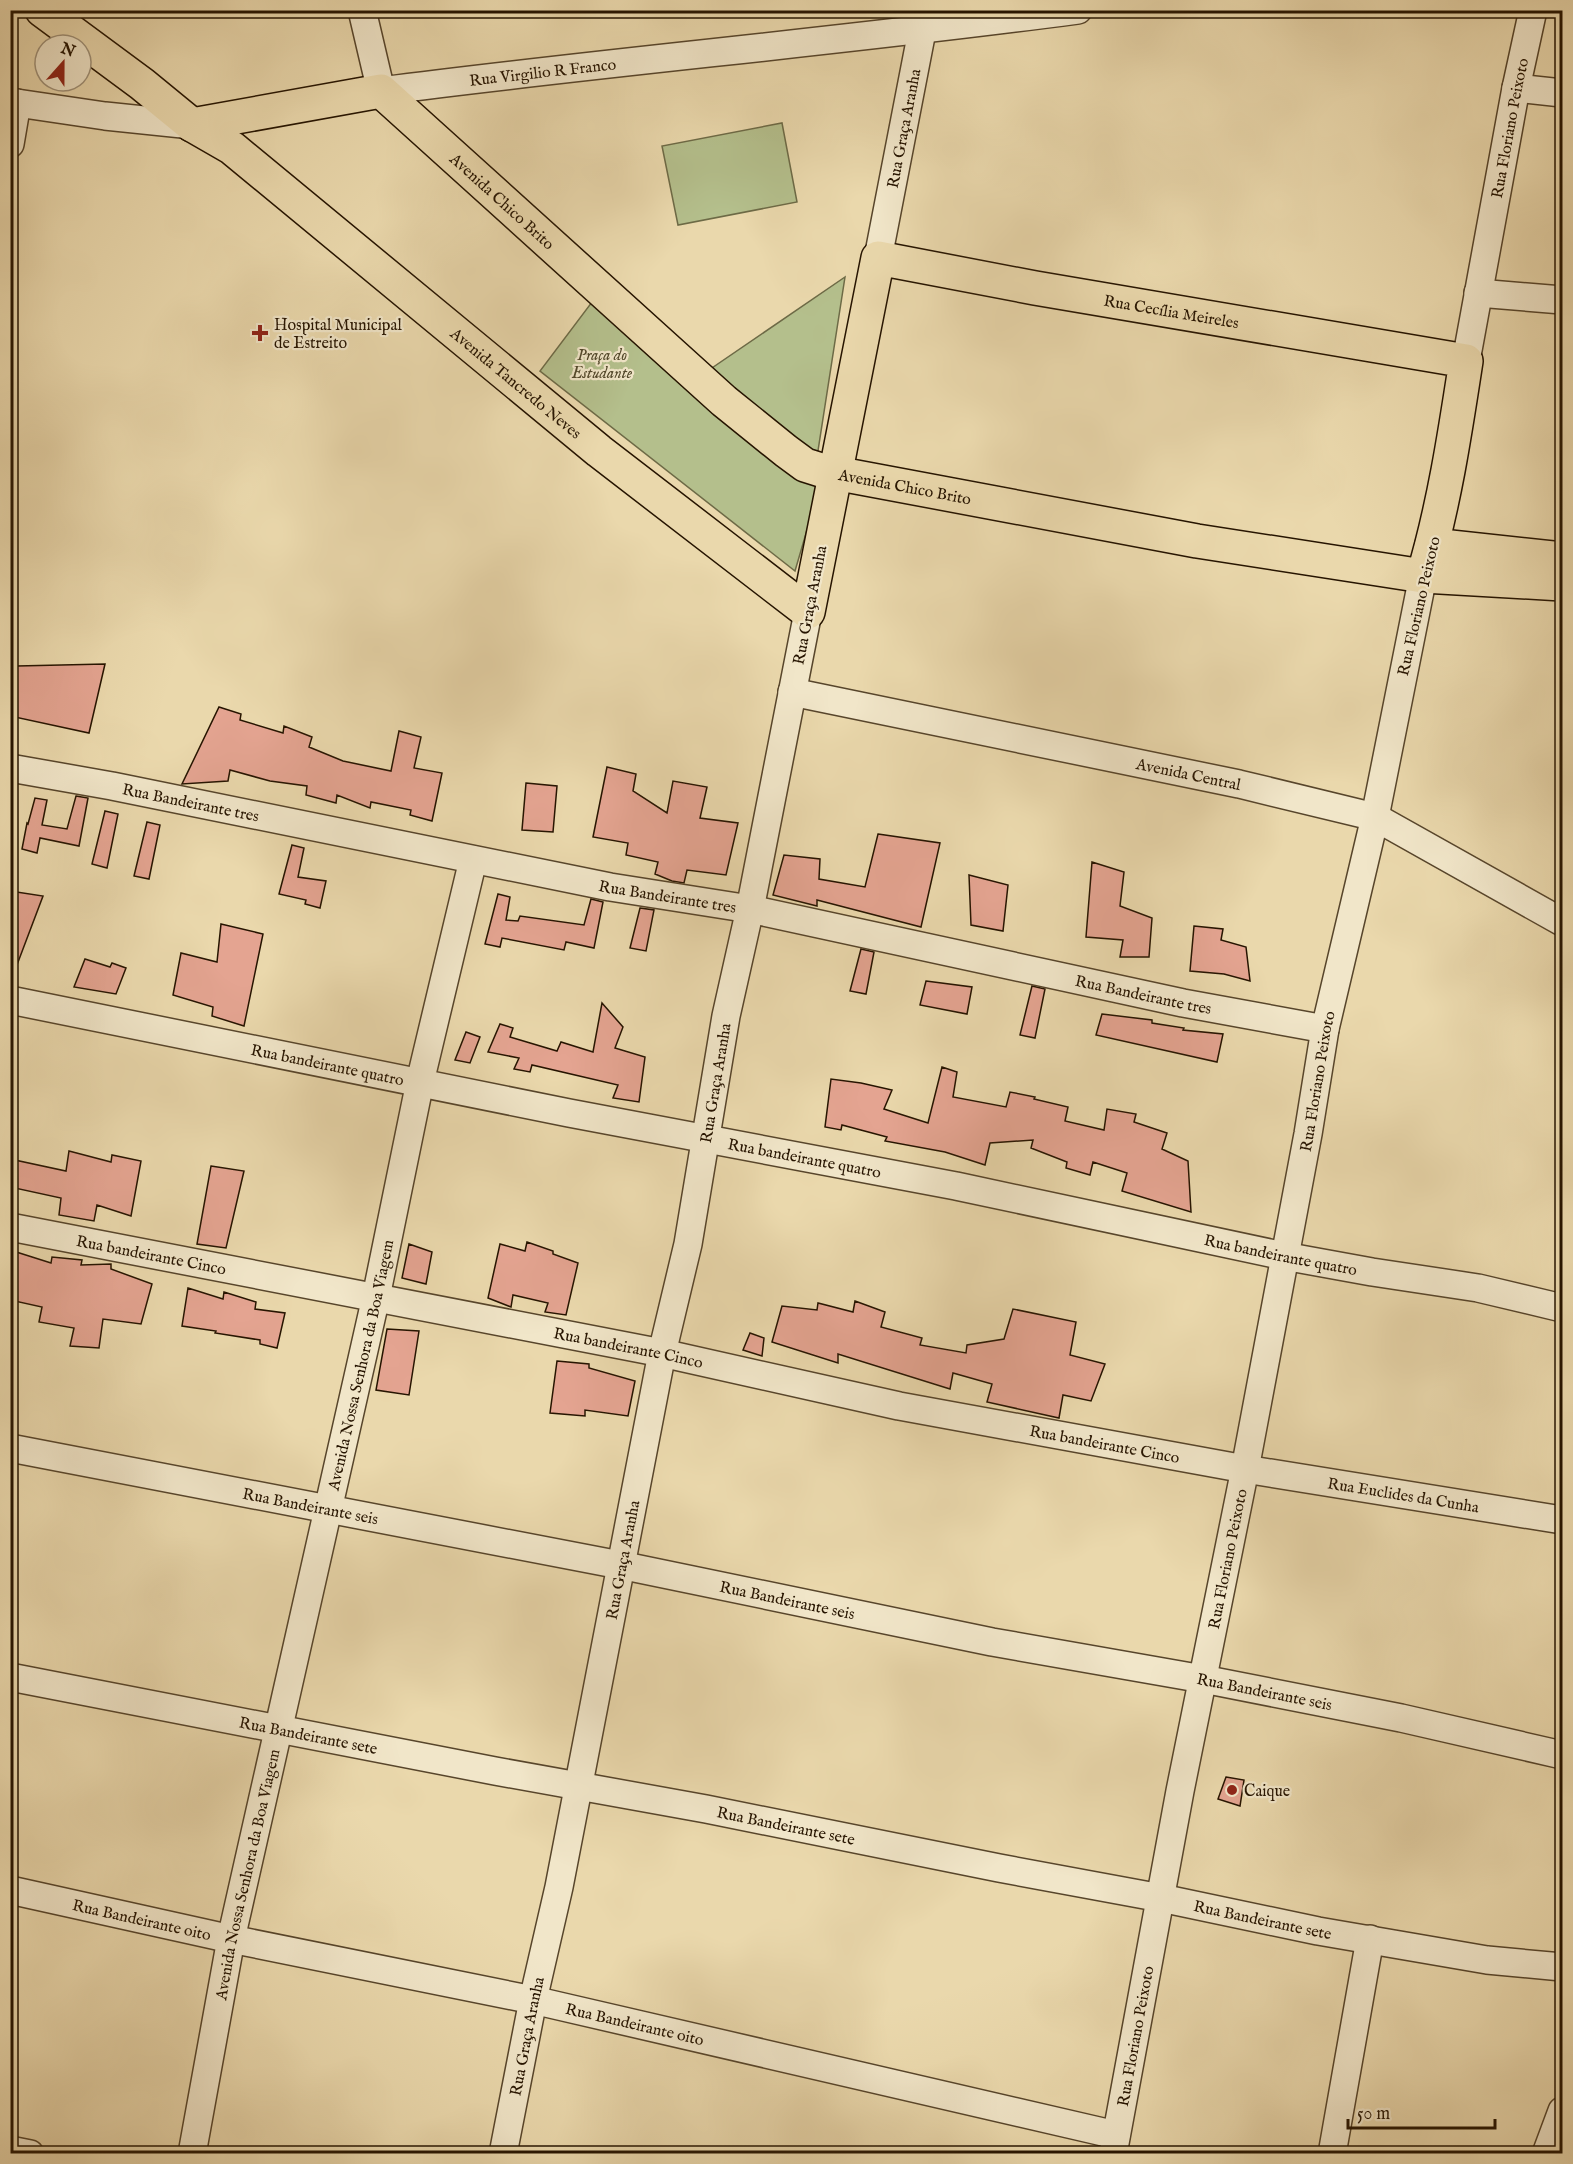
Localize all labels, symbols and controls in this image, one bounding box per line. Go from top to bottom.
north arrow [33,33,93,93]
text: N [57,39,78,63]
street label: Rua Virgilio R Franco [468,55,618,92]
street label: Rua Floriano Peixoto [1488,56,1534,200]
street label: Rua Graça Aranha [884,67,926,190]
street label: Avenida Chico Brito [444,149,558,255]
street label: Rua Cecília Meireles [1102,292,1241,334]
place label: Hospital Municipal de Estreito [274,316,402,354]
marker: Hospital Municipal de Estreito [251,324,269,342]
street label: Avenida Tancredo Neves [445,324,585,444]
park label: Praça do Estudante [571,346,633,384]
street label: Avenida Chico Brito [836,466,973,510]
street label: Rua Floriano Peixoto [1394,534,1446,678]
street label: Rua Graça Aranha [790,544,832,667]
street label: Avenida Central [1133,755,1243,796]
street label: Rua Bandeirante tres [120,780,261,828]
street label: Rua Bandeirante tres [597,877,738,919]
street label: Rua Bandeirante tres [1073,972,1213,1020]
street label: Rua Floriano Peixoto [1297,1009,1341,1154]
street label: Rua Graça Aranha [697,1022,737,1145]
street label: Rua bandeirante quatro [249,1041,406,1091]
street label: Rua bandeirante quatro [726,1135,883,1184]
street label: Rua bandeirante quatro [1202,1231,1359,1281]
street label: Rua bandeirante Cinco [74,1232,228,1281]
street label: Avenida Nossa Senhora da Boa Viagem [324,1238,399,1494]
street label: Rua bandeirante Cinco [552,1324,705,1374]
street label: Rua bandeirante Cinco [1028,1422,1181,1469]
street label: Rua Euclides da Cunha [1326,1474,1480,1519]
street label: Rua Bandeirante seis [241,1485,380,1530]
street label: Rua Floriano Peixoto [1205,1487,1253,1631]
street label: Rua Graça Aranha [603,1499,645,1622]
street label: Rua Bandeirante seis [718,1578,857,1625]
street label: Rua Bandeirante seis [1195,1670,1334,1716]
street label: Rua Bandeirante sete [237,1714,379,1760]
street label: Avenida Nossa Senhora da Boa Viagem [212,1747,286,2003]
place label: Caique [1244,1782,1290,1802]
marker: Caique [1225,1783,1239,1797]
street label: Rua Bandeirante sete [715,1803,856,1851]
street label: Rua Bandeirante oito [70,1896,213,1946]
street label: Rua Bandeirante sete [1192,1897,1333,1945]
street label: Rua Floriano Peixoto [1114,1964,1160,2108]
street label: Rua Graça Aranha [507,1975,550,2098]
street label: Rua Bandeirante oito [563,2000,706,2051]
scale bar [1348,2092,1495,2130]
text: 50 m [1357,2103,1390,2126]

